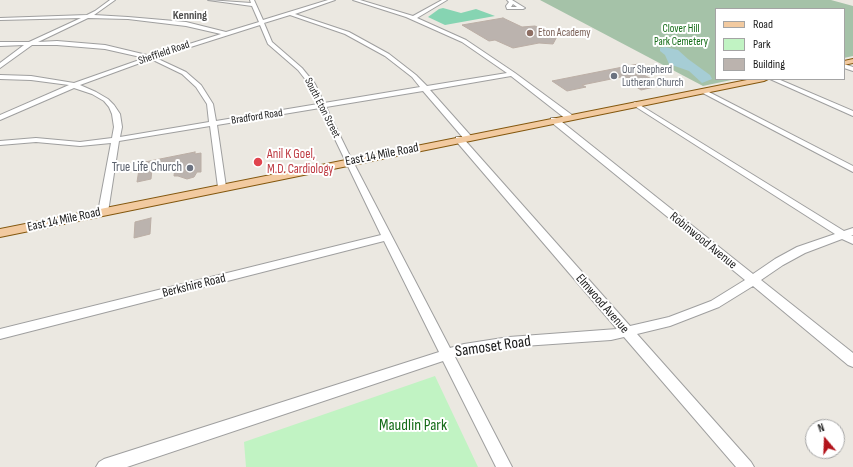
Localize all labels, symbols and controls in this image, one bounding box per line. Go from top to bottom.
legend [715,8,845,80]
district label: Kenning [173,9,207,23]
text: Road [753,17,773,32]
park label: Clover Hill Park Cemetery [654,22,708,48]
place label: Eton Academy [538,26,590,40]
marker: Eton Academy [525,28,535,38]
text: Park [753,37,771,52]
street label: Sheffield Road [137,38,191,68]
text: Building [753,57,785,72]
place label: Our Shepherd Lutheran Church [622,63,684,89]
marker: Our Shepherd Lutheran Church [609,71,619,81]
street label: South Eton Street [301,76,343,140]
street label: Bradford Road [230,106,284,128]
street label: East 14 Mile Road [344,140,420,170]
place label: Anil K Goel, M.D. Cardiology [267,147,333,178]
marker: Anil K Goel, M.D. Cardiology [252,156,264,168]
place label: True Life Church [112,160,182,176]
marker: True Life Church [185,163,195,173]
street label: East 14 Mile Road [26,205,102,235]
street label: Robinwood Avenue [666,209,740,273]
street label: Berkshire Road [161,271,227,301]
street label: Elmwood Avenue [572,271,632,337]
street label: Samoset Road [454,332,532,362]
park label: Maudlin Park [379,416,447,436]
north arrow [805,419,845,459]
text: N [816,421,826,435]

